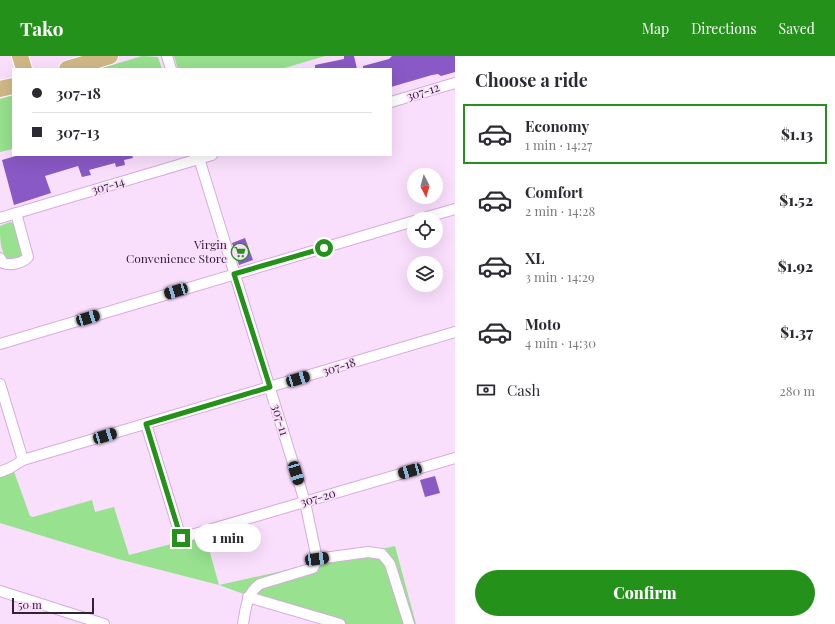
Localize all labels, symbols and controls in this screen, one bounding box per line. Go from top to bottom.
text: Tako [20,15,63,41]
text: Map [642,19,669,38]
text: Directions [691,19,757,38]
text: Saved [779,19,815,38]
text: Choose a ride [475,68,588,92]
street label: 307-12 [404,78,441,104]
text: 307-18 [56,83,101,103]
icon: car [477,116,513,152]
text: Economy [525,116,589,136]
text: 307-13 [56,122,100,142]
text: $1.13 [781,124,813,144]
text: 1 min · 14:27 [525,136,592,153]
north arrow [407,168,443,204]
map controls [407,168,443,292]
street label: 307-14 [89,173,126,197]
icon: car [477,182,513,218]
text: Comfort [525,182,583,202]
text: $1.52 [779,190,813,210]
text: 2 min · 14:28 [525,202,595,219]
button: locate [407,212,443,248]
place label: Virgin Convenience Store [126,236,227,266]
route start [315,239,333,257]
supermarket icon: Virgin Convenience Store [230,242,250,262]
icon: car [477,248,513,284]
text: XL [525,248,545,268]
button: layers [407,256,443,292]
text: $1.92 [778,256,813,276]
text: 3 min · 14:29 [525,268,595,285]
car [163,282,189,300]
car [75,309,101,327]
icon: car [477,314,513,350]
text: Moto [525,314,561,334]
text: $1.37 [780,322,813,342]
text: 4 min · 14:30 [525,334,596,351]
street label: 307-18 [320,353,357,379]
car [285,370,311,388]
icon: cash [475,379,497,401]
text: Cash [507,380,540,400]
text: 280 m [779,382,815,399]
street label: 307-11 [269,402,293,438]
car [92,427,118,445]
car [287,460,305,486]
car [397,462,423,480]
street label: 307-20 [298,484,337,510]
callout: 1 min [195,524,261,552]
route end [172,529,190,547]
text: 1 min [212,529,244,546]
car [304,551,330,567]
button: Confirm [475,570,815,616]
scale bar [12,596,94,615]
text: 50 m [18,597,42,612]

